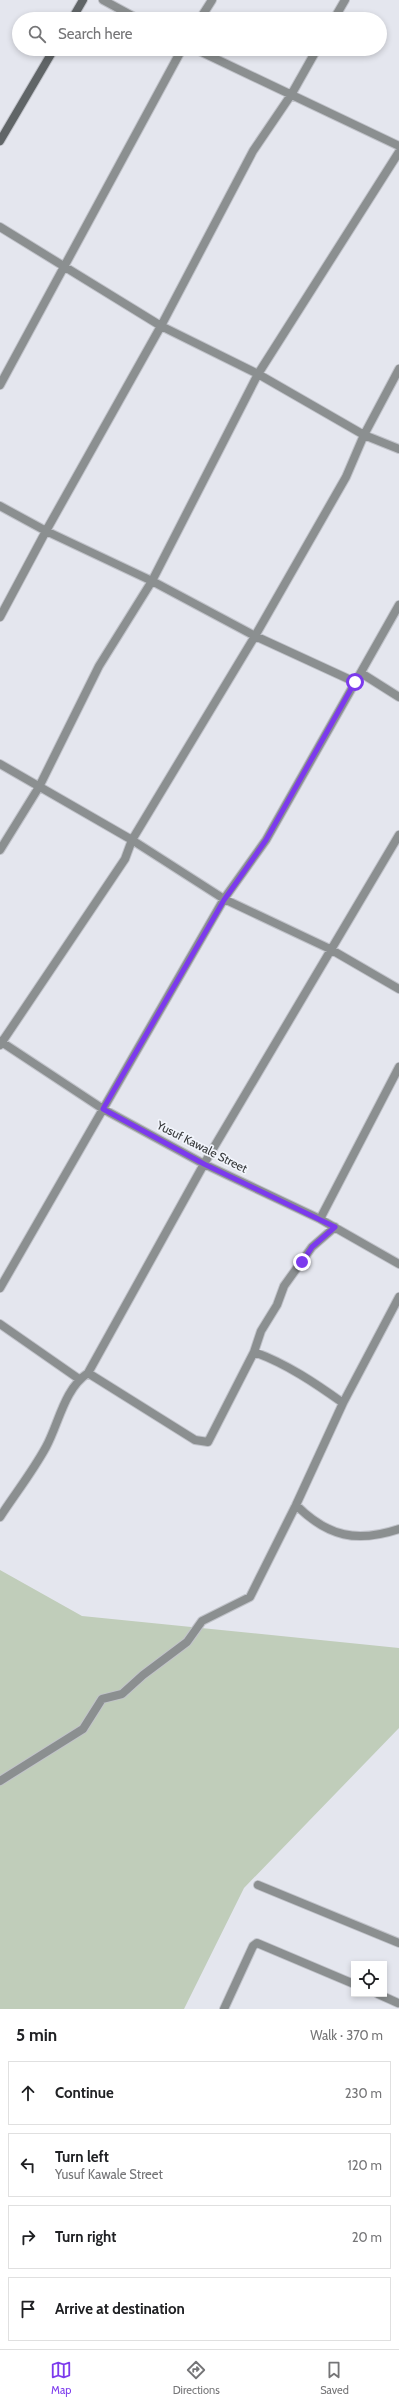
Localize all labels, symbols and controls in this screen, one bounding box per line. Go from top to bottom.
search box [12,12,387,56]
icon: search [26,23,48,45]
text: Search here [58,25,133,43]
route start [346,673,364,691]
street label: Yusuf Kawale Street [154,1117,250,1176]
route end [293,1253,311,1271]
map controls [351,1961,387,1997]
button: locate [351,1961,387,1997]
text: 5 min [16,2025,57,2045]
text: Walk · 370 m [310,2027,383,2043]
icon: ahead [17,2082,39,2104]
text: Continue [55,2084,114,2102]
text: 230 m [345,2085,382,2101]
text: Turn left [55,2148,109,2166]
icon: left [17,2154,39,2176]
text: 120 m [348,2157,382,2173]
text: Yusuf Kawale Street [55,2166,163,2182]
icon: right [17,2226,39,2248]
text: Turn right [55,2228,116,2246]
text: 20 m [352,2229,382,2245]
icon: arrive [17,2298,39,2320]
text: Arrive at destination [55,2300,185,2318]
tab: Map [50,2359,72,2397]
tab: Directions [173,2359,220,2397]
tab: Saved [320,2359,349,2397]

